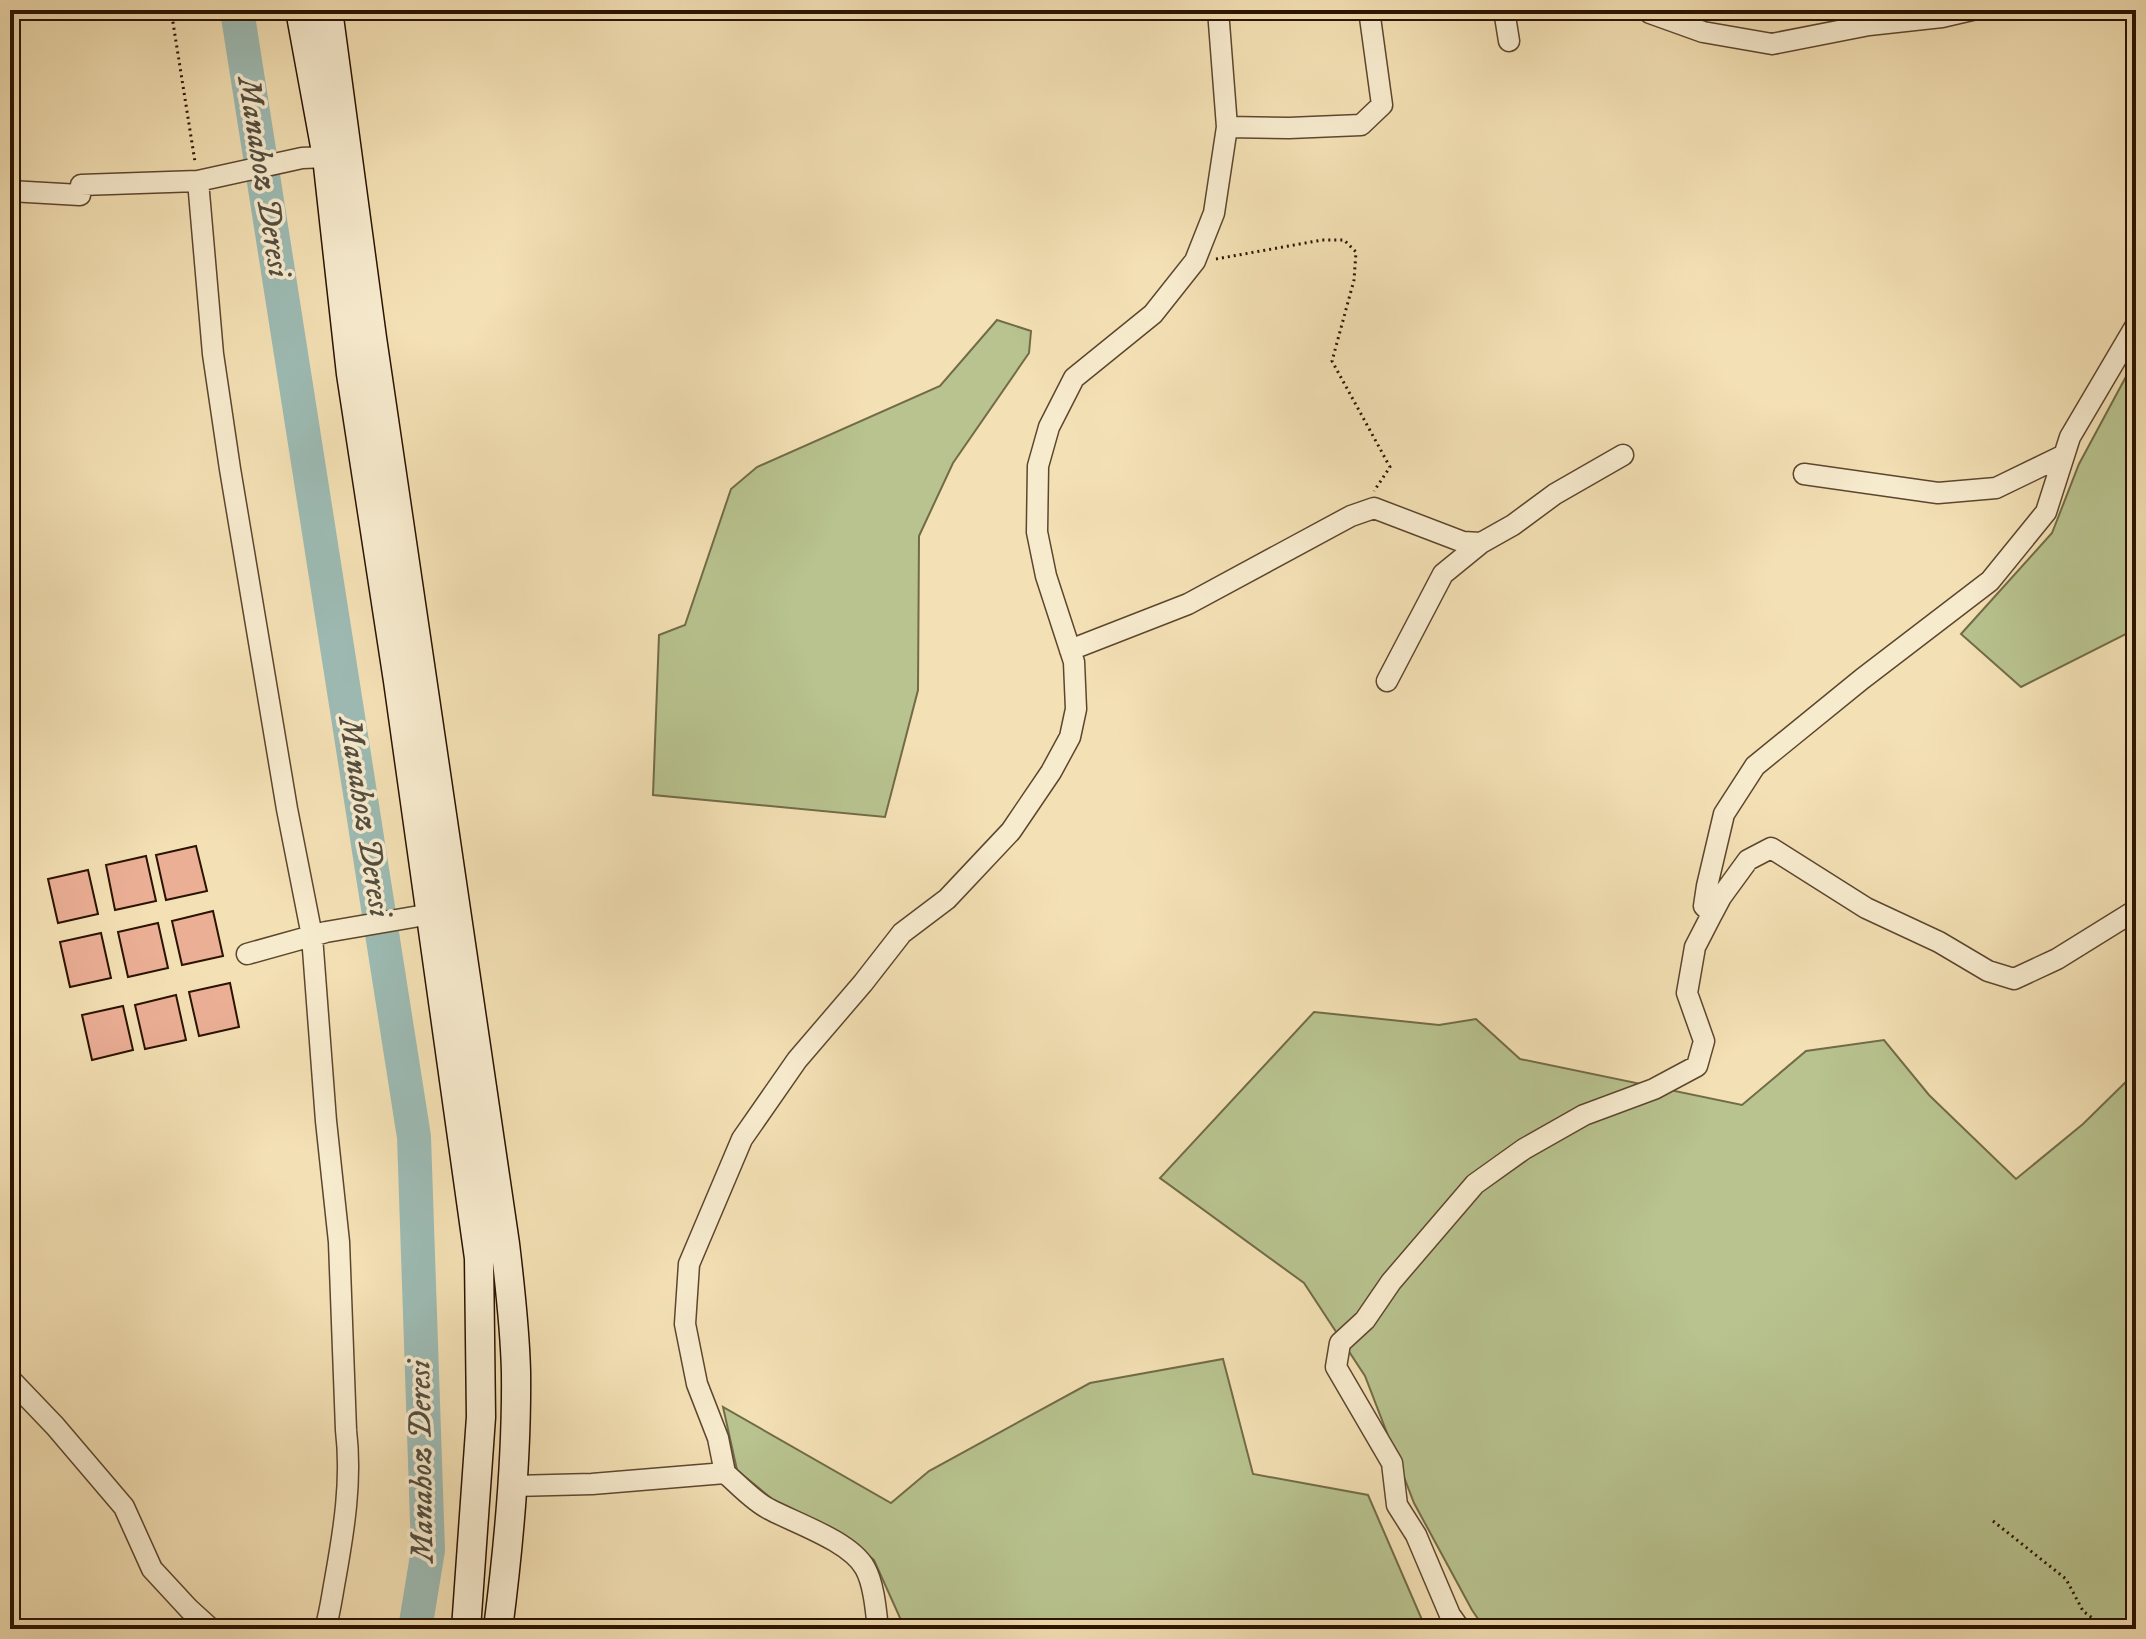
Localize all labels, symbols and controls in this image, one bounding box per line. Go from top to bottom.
water label: Manahoz Deresi [227,72,299,281]
water label: Manahoz Deresi [328,712,400,921]
water label: Manahoz Deresi [400,1358,444,1564]

